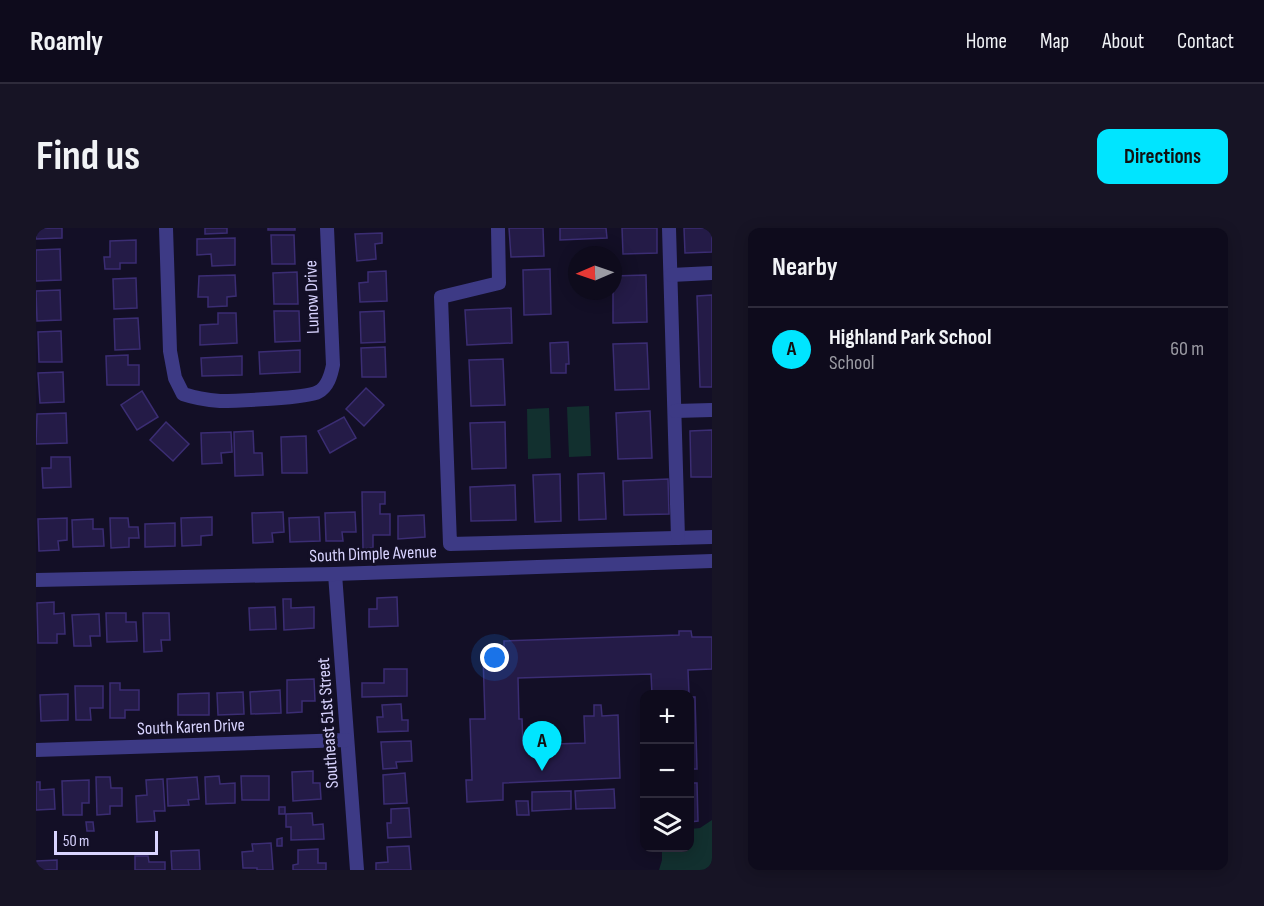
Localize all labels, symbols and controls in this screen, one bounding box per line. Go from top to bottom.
text: Roamly [30,25,103,58]
text: Home [966,29,1007,54]
text: Map [1040,29,1069,54]
text: About [1102,29,1144,54]
text: Contact [1177,29,1234,54]
button: Directions [1097,129,1228,184]
text: Find us [36,131,140,182]
north arrow [568,246,622,300]
text: Nearby [772,252,838,283]
street label: Lunow Drive [300,260,324,334]
text: Highland Park School [829,324,991,351]
text: A [787,337,796,361]
text: 60 m [1170,337,1204,361]
text: School [829,351,874,375]
street label: South Dimple Avenue [309,541,437,567]
your location [480,643,509,672]
street label: Southeast 51st Street [313,656,343,789]
map controls [640,690,694,852]
button: + [640,690,694,744]
street label: South Karen Drive [137,715,245,739]
pin: A [522,722,562,771]
button: − [640,744,694,798]
button: layers [640,798,694,852]
scale bar [54,828,158,856]
text: 50 m [63,832,89,851]

